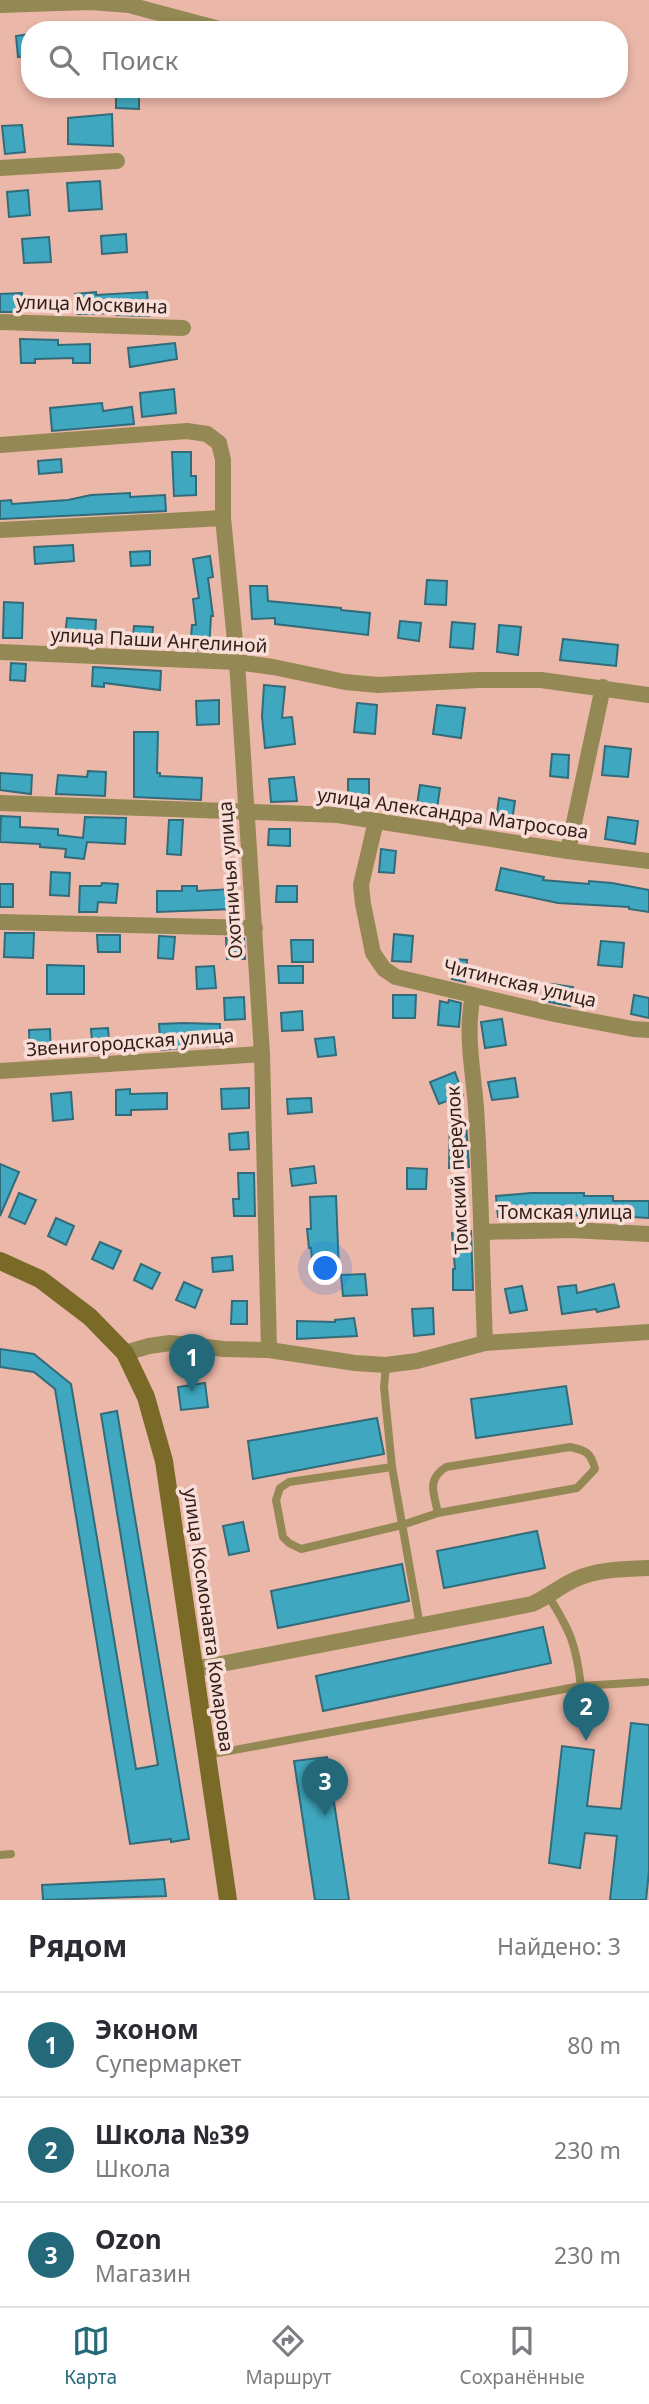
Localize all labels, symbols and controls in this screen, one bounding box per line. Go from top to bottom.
search box [21,21,628,98]
icon: search [45,41,83,79]
text: Поиск [101,42,178,78]
street label: улица Москвина [16,288,168,320]
street label: улица Паши Ангелиной [50,621,268,659]
street label: улица Александра Матросова [316,781,590,845]
street label: Охотничья улица [212,800,248,960]
street label: Читинская улица [441,953,599,1013]
street label: Звенигородская улица [25,1022,235,1062]
street label: Томский переулок [440,1085,474,1255]
street label: Томская улица [497,1199,633,1225]
your location [308,1251,342,1285]
pin: 1 [169,1334,215,1392]
street label: улица Космонавта Комарова [178,1486,240,1754]
pin: 2 [563,1683,609,1741]
pin: 3 [302,1758,348,1816]
text: Рядом [28,1925,127,1966]
text: Найдено: 3 [497,1930,621,1962]
text: Эконом [95,2011,199,2047]
text: 1 [44,2029,58,2061]
text: 80 m [567,2029,621,2061]
text: Супермаркет [95,2047,241,2079]
text: Школа №39 [95,2116,249,2152]
text: 2 [44,2134,58,2166]
text: 230 m [554,2134,621,2166]
text: Школа [95,2152,171,2184]
text: Ozon [95,2221,162,2257]
text: 3 [44,2239,58,2271]
text: 230 m [554,2239,621,2271]
text: Магазин [95,2257,191,2289]
tab: Карта [64,2322,117,2390]
tab: Маршрут [245,2322,331,2390]
tab: Сохранённые [460,2322,585,2390]

